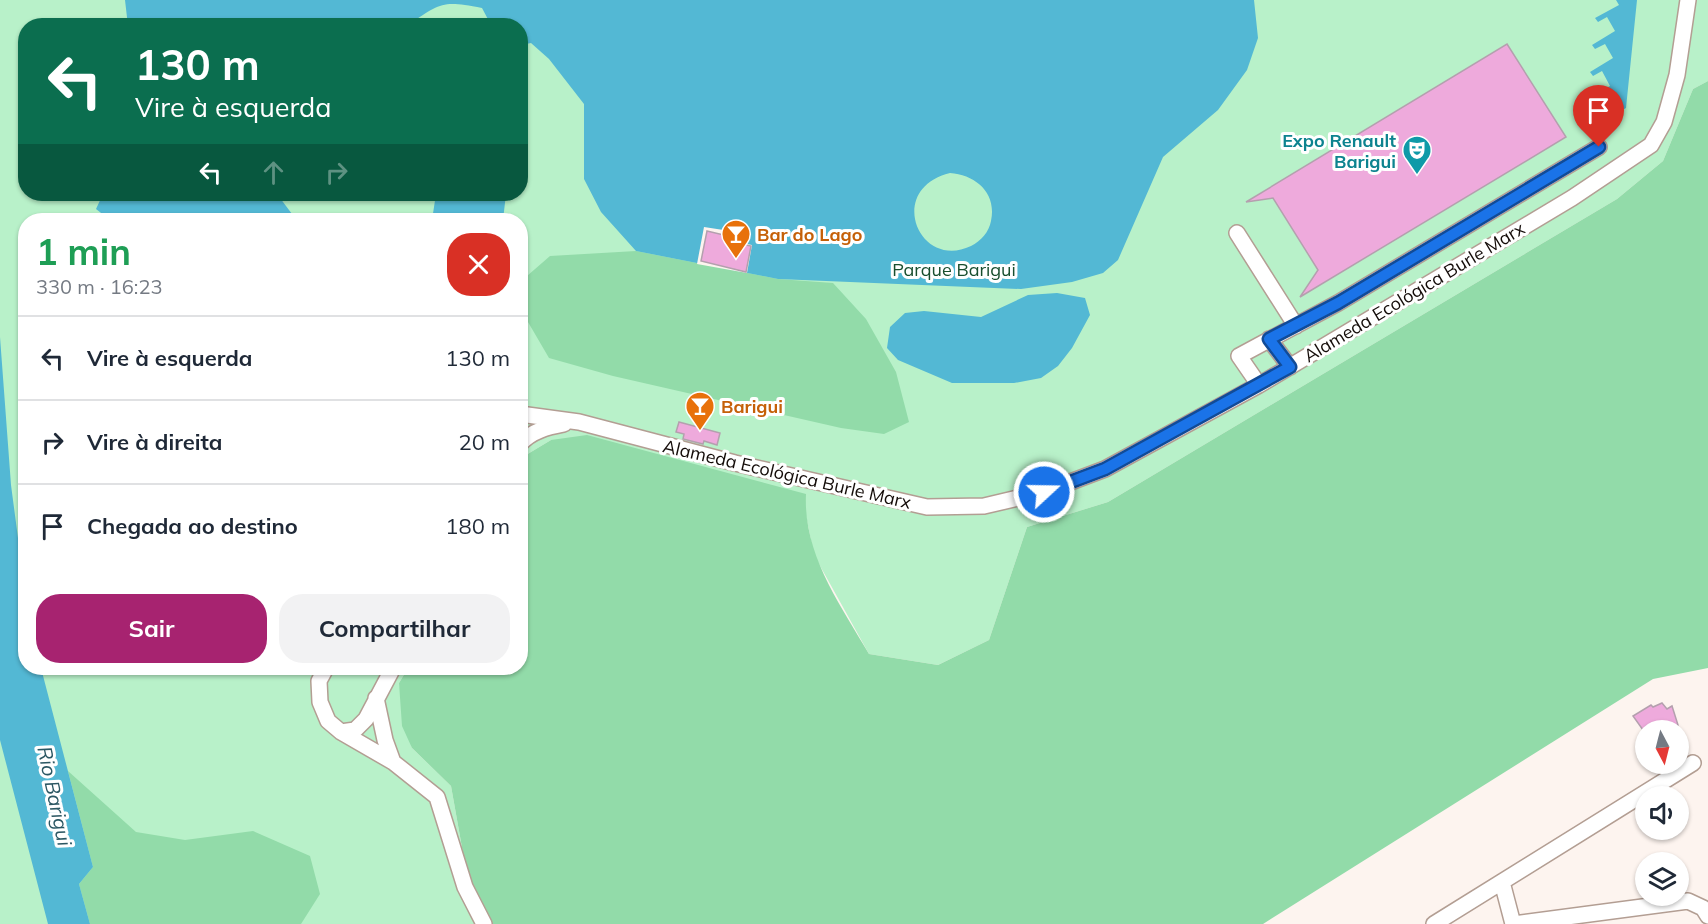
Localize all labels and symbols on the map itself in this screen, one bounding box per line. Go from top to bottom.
pin [1573,85,1624,147]
place label: Expo Renault Barigui [1282,129,1396,173]
theatre icon: Expo Renault Barigui [1401,134,1433,176]
street label: Alameda Ecológica Burle Marx [1299,216,1529,367]
bar icon: Bar do Lago [720,218,752,260]
place label: Bar do Lago [757,223,862,246]
park label: Parque Barigui [892,258,1016,281]
bar icon: Barigui [684,390,716,432]
place label: Barigui [721,395,783,418]
street label: Alameda Ecológica Burle Marx [661,434,914,514]
position arrow [1012,460,1076,524]
north arrow [1635,720,1689,774]
water label: Rio Barigui [32,744,78,848]

